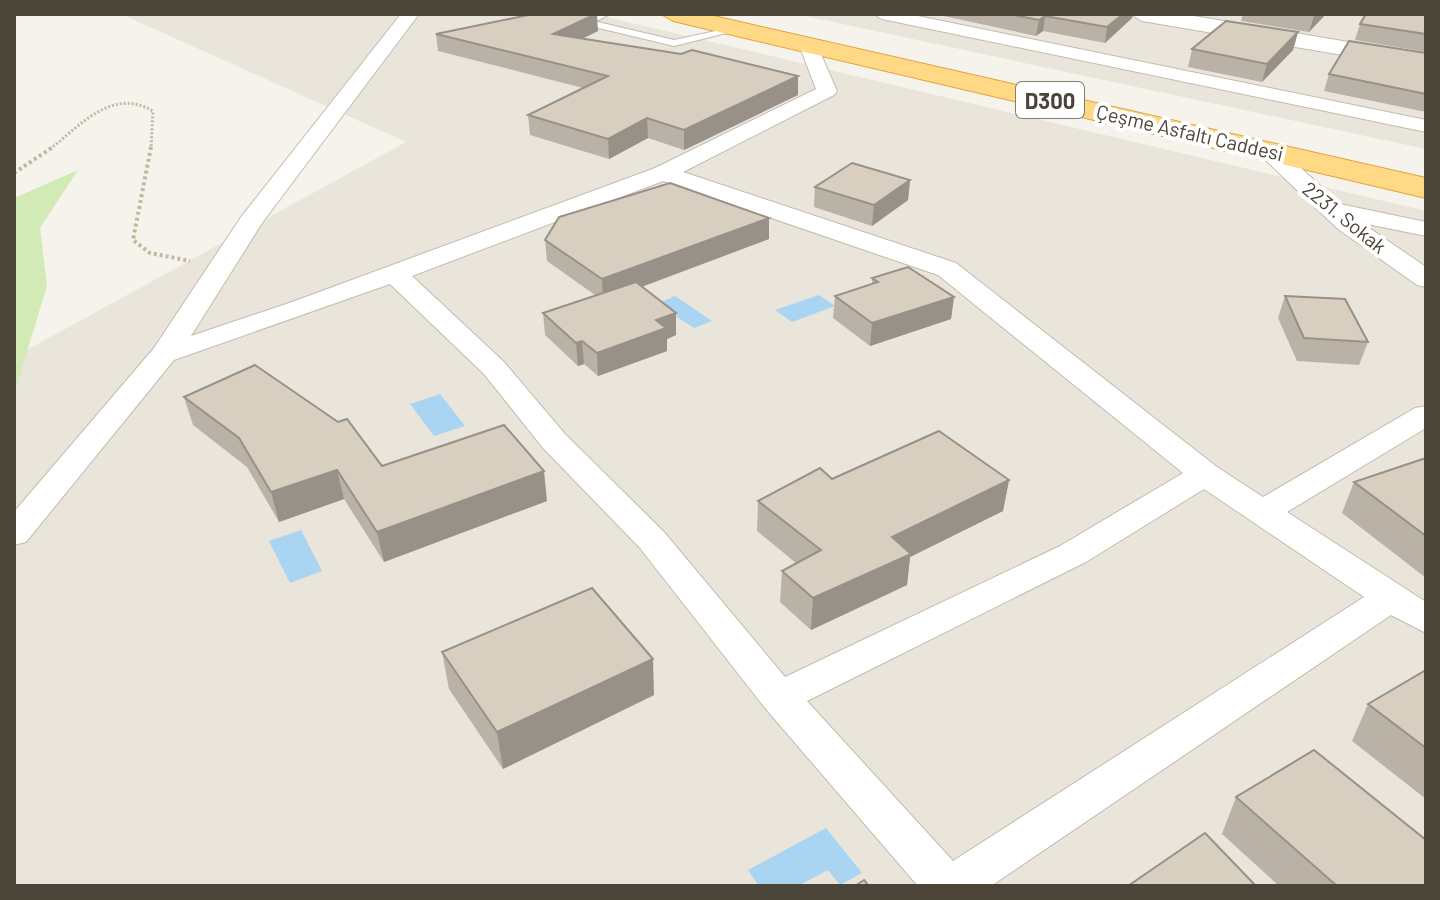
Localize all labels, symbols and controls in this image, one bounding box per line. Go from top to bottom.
road number: D300 [1016,82,1084,118]
street label: Çeşme Asfaltı Caddesi [1094,99,1286,165]
street label: 2231. Sokak [1298,176,1392,258]

